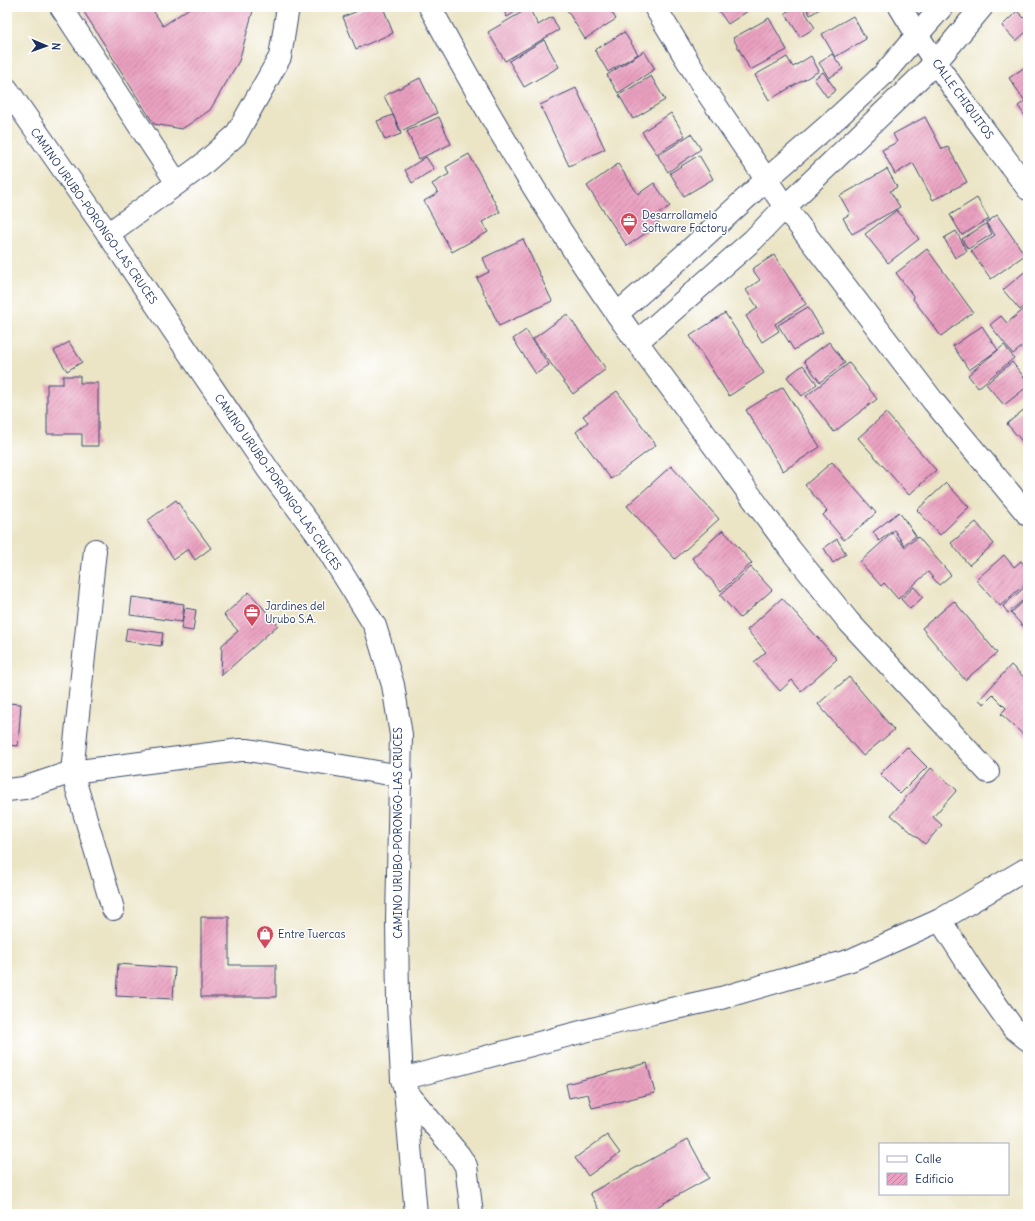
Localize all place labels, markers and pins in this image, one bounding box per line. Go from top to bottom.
place label: Desarrollamelo Software Factory [642,208,727,235]
office icon: Desarrollamelo Software Factory [619,211,639,236]
place label: Jardines del Urubo S.A. [265,599,325,626]
office icon: Jardines del Urubo S.A. [242,602,262,627]
shop icon: Entre Tuercas [255,924,275,949]
place label: Entre Tuercas [278,927,346,941]

